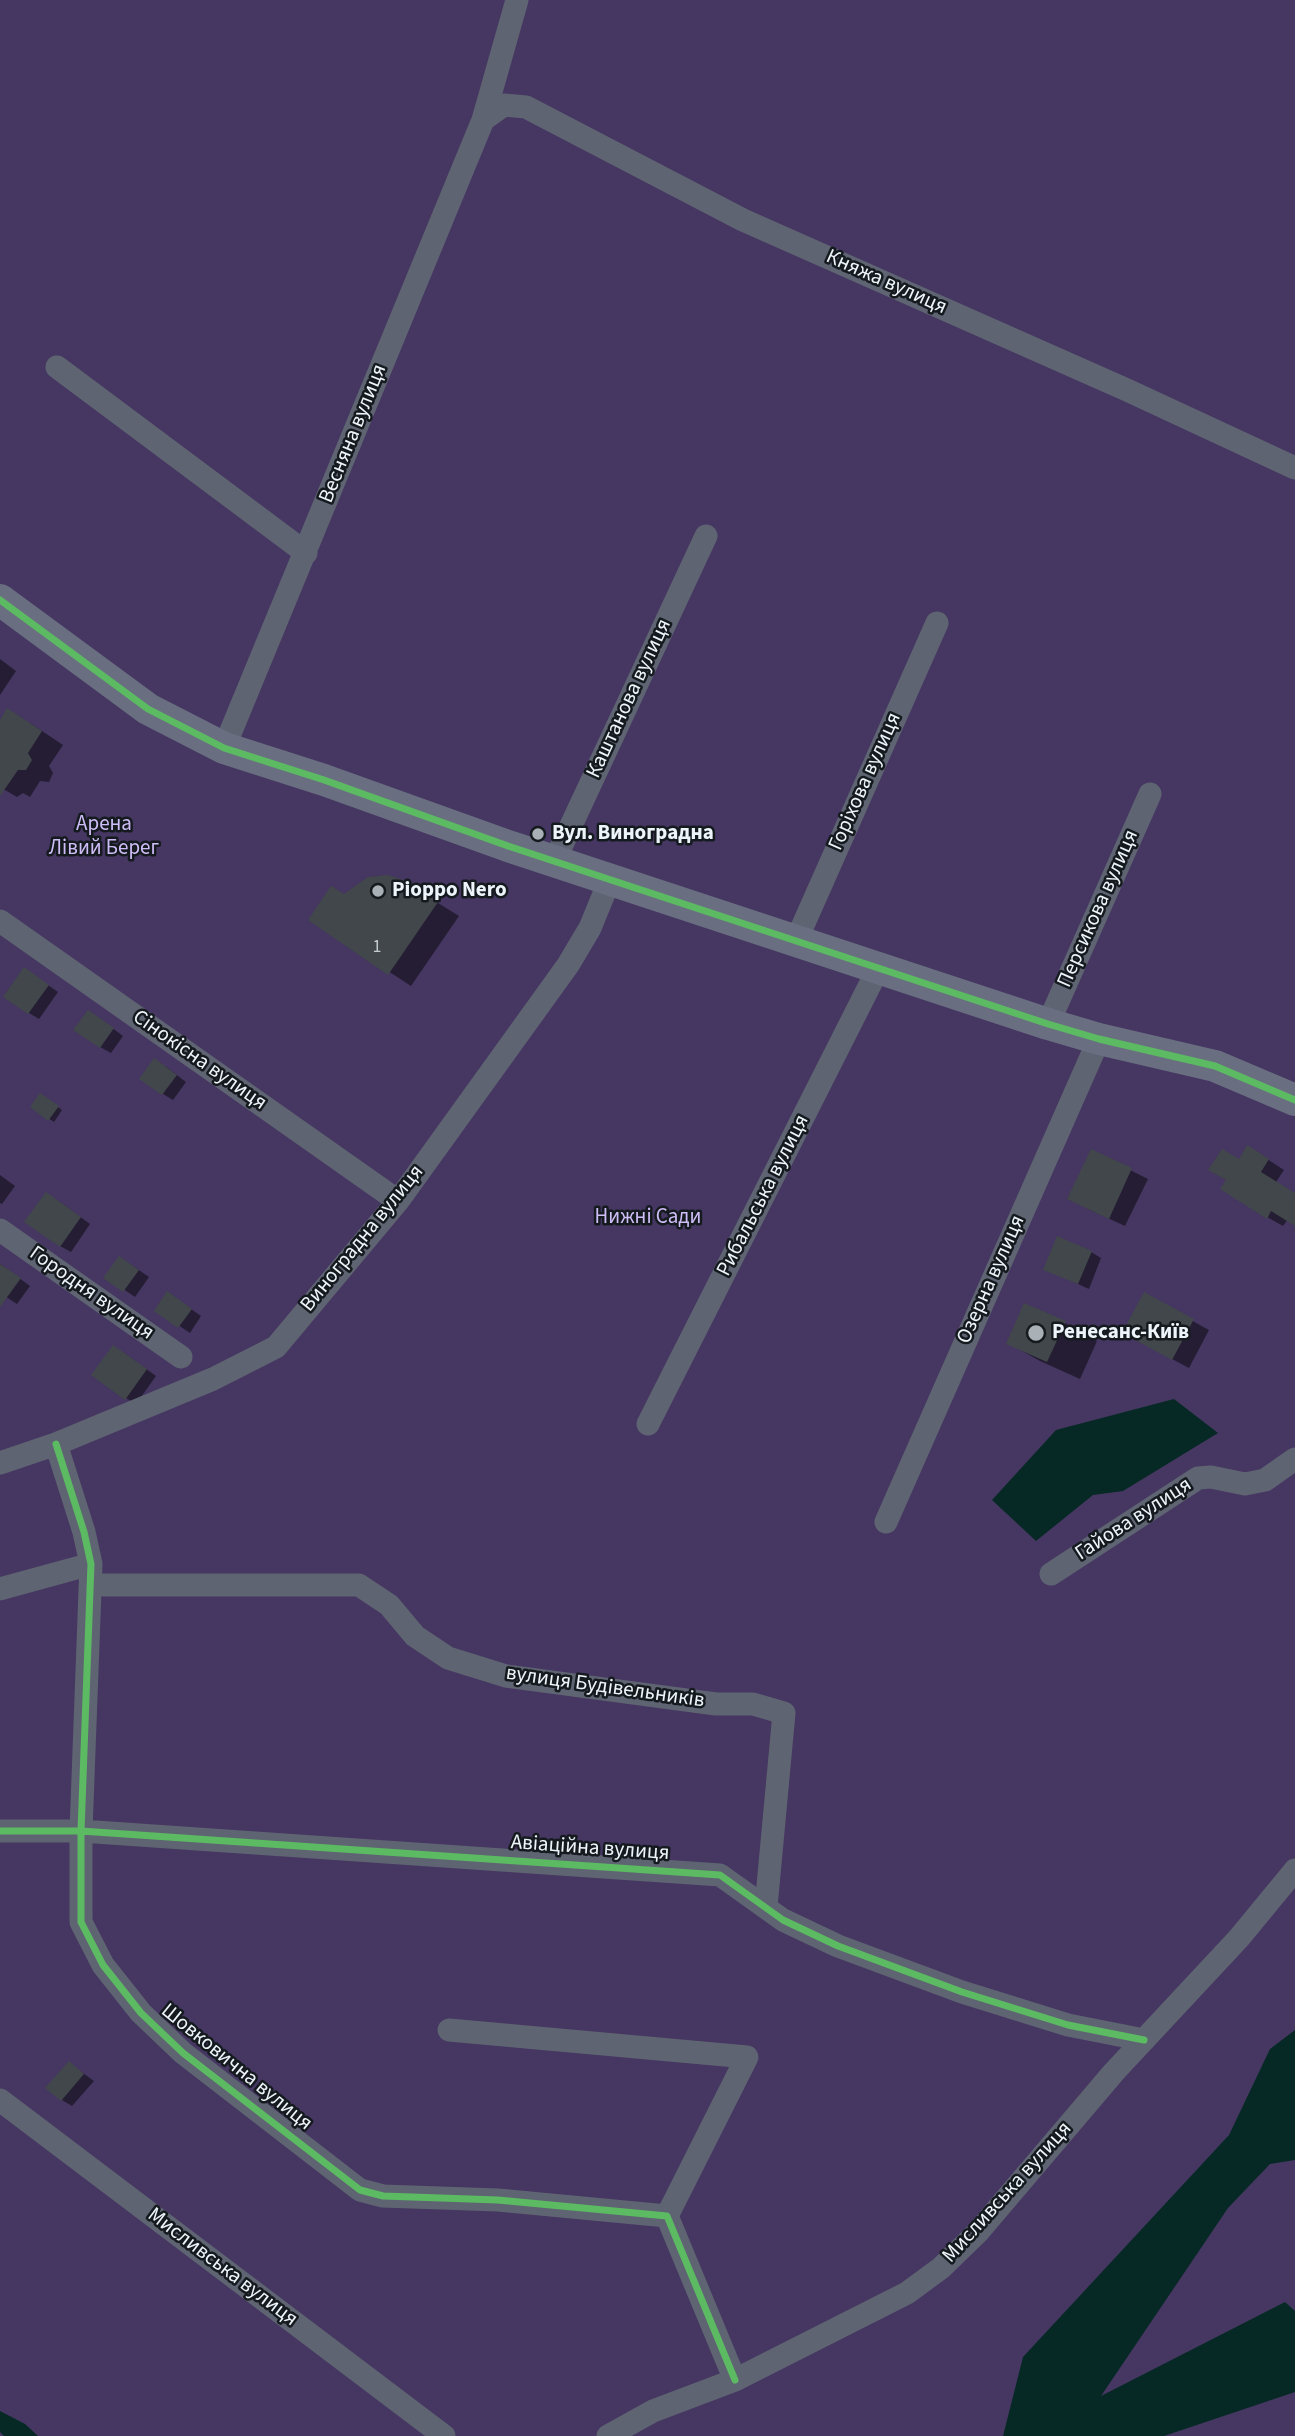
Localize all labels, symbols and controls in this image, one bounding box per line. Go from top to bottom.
street label: Княжа вулиця [822,245,950,321]
street label: Весняна вулиця [315,361,393,507]
street label: Каштанова вулиця [582,615,678,783]
street label: Горіхова вулиця [824,709,908,855]
park label: Арена Лівий Берег [49,812,159,862]
place label: Вул. Виноградна [552,821,714,847]
marker: Вул. Виноградна [530,826,546,842]
street label: Персикова вулиця [1053,826,1145,992]
place label: Pioppo Nero [392,878,507,904]
marker: Pioppo Nero [370,883,386,899]
house number: 1 [373,937,381,959]
street label: Сінокісна вулиця [127,1005,271,1117]
street label: Рибальська вулиця [712,1111,816,1281]
street label: Виноградна вулиця [296,1161,430,1317]
park label: Нижні Сади [595,1205,701,1231]
street label: Озерна вулиця [952,1212,1032,1348]
street label: Городня вулиця [24,1242,158,1346]
place label: Ренесанс-Київ [1052,1320,1189,1346]
marker: Ренесанс-Київ [1026,1323,1046,1343]
street label: Гайова вулиця [1071,1473,1197,1567]
street label: вулиця Будівельників [504,1662,706,1714]
street label: Авіаційна вулиця [510,1831,670,1867]
street label: Шовковична вулиця [155,1999,317,2137]
street label: Мисливська вулиця [938,2117,1078,2269]
street label: Мисливська вулиця [142,2203,302,2333]

